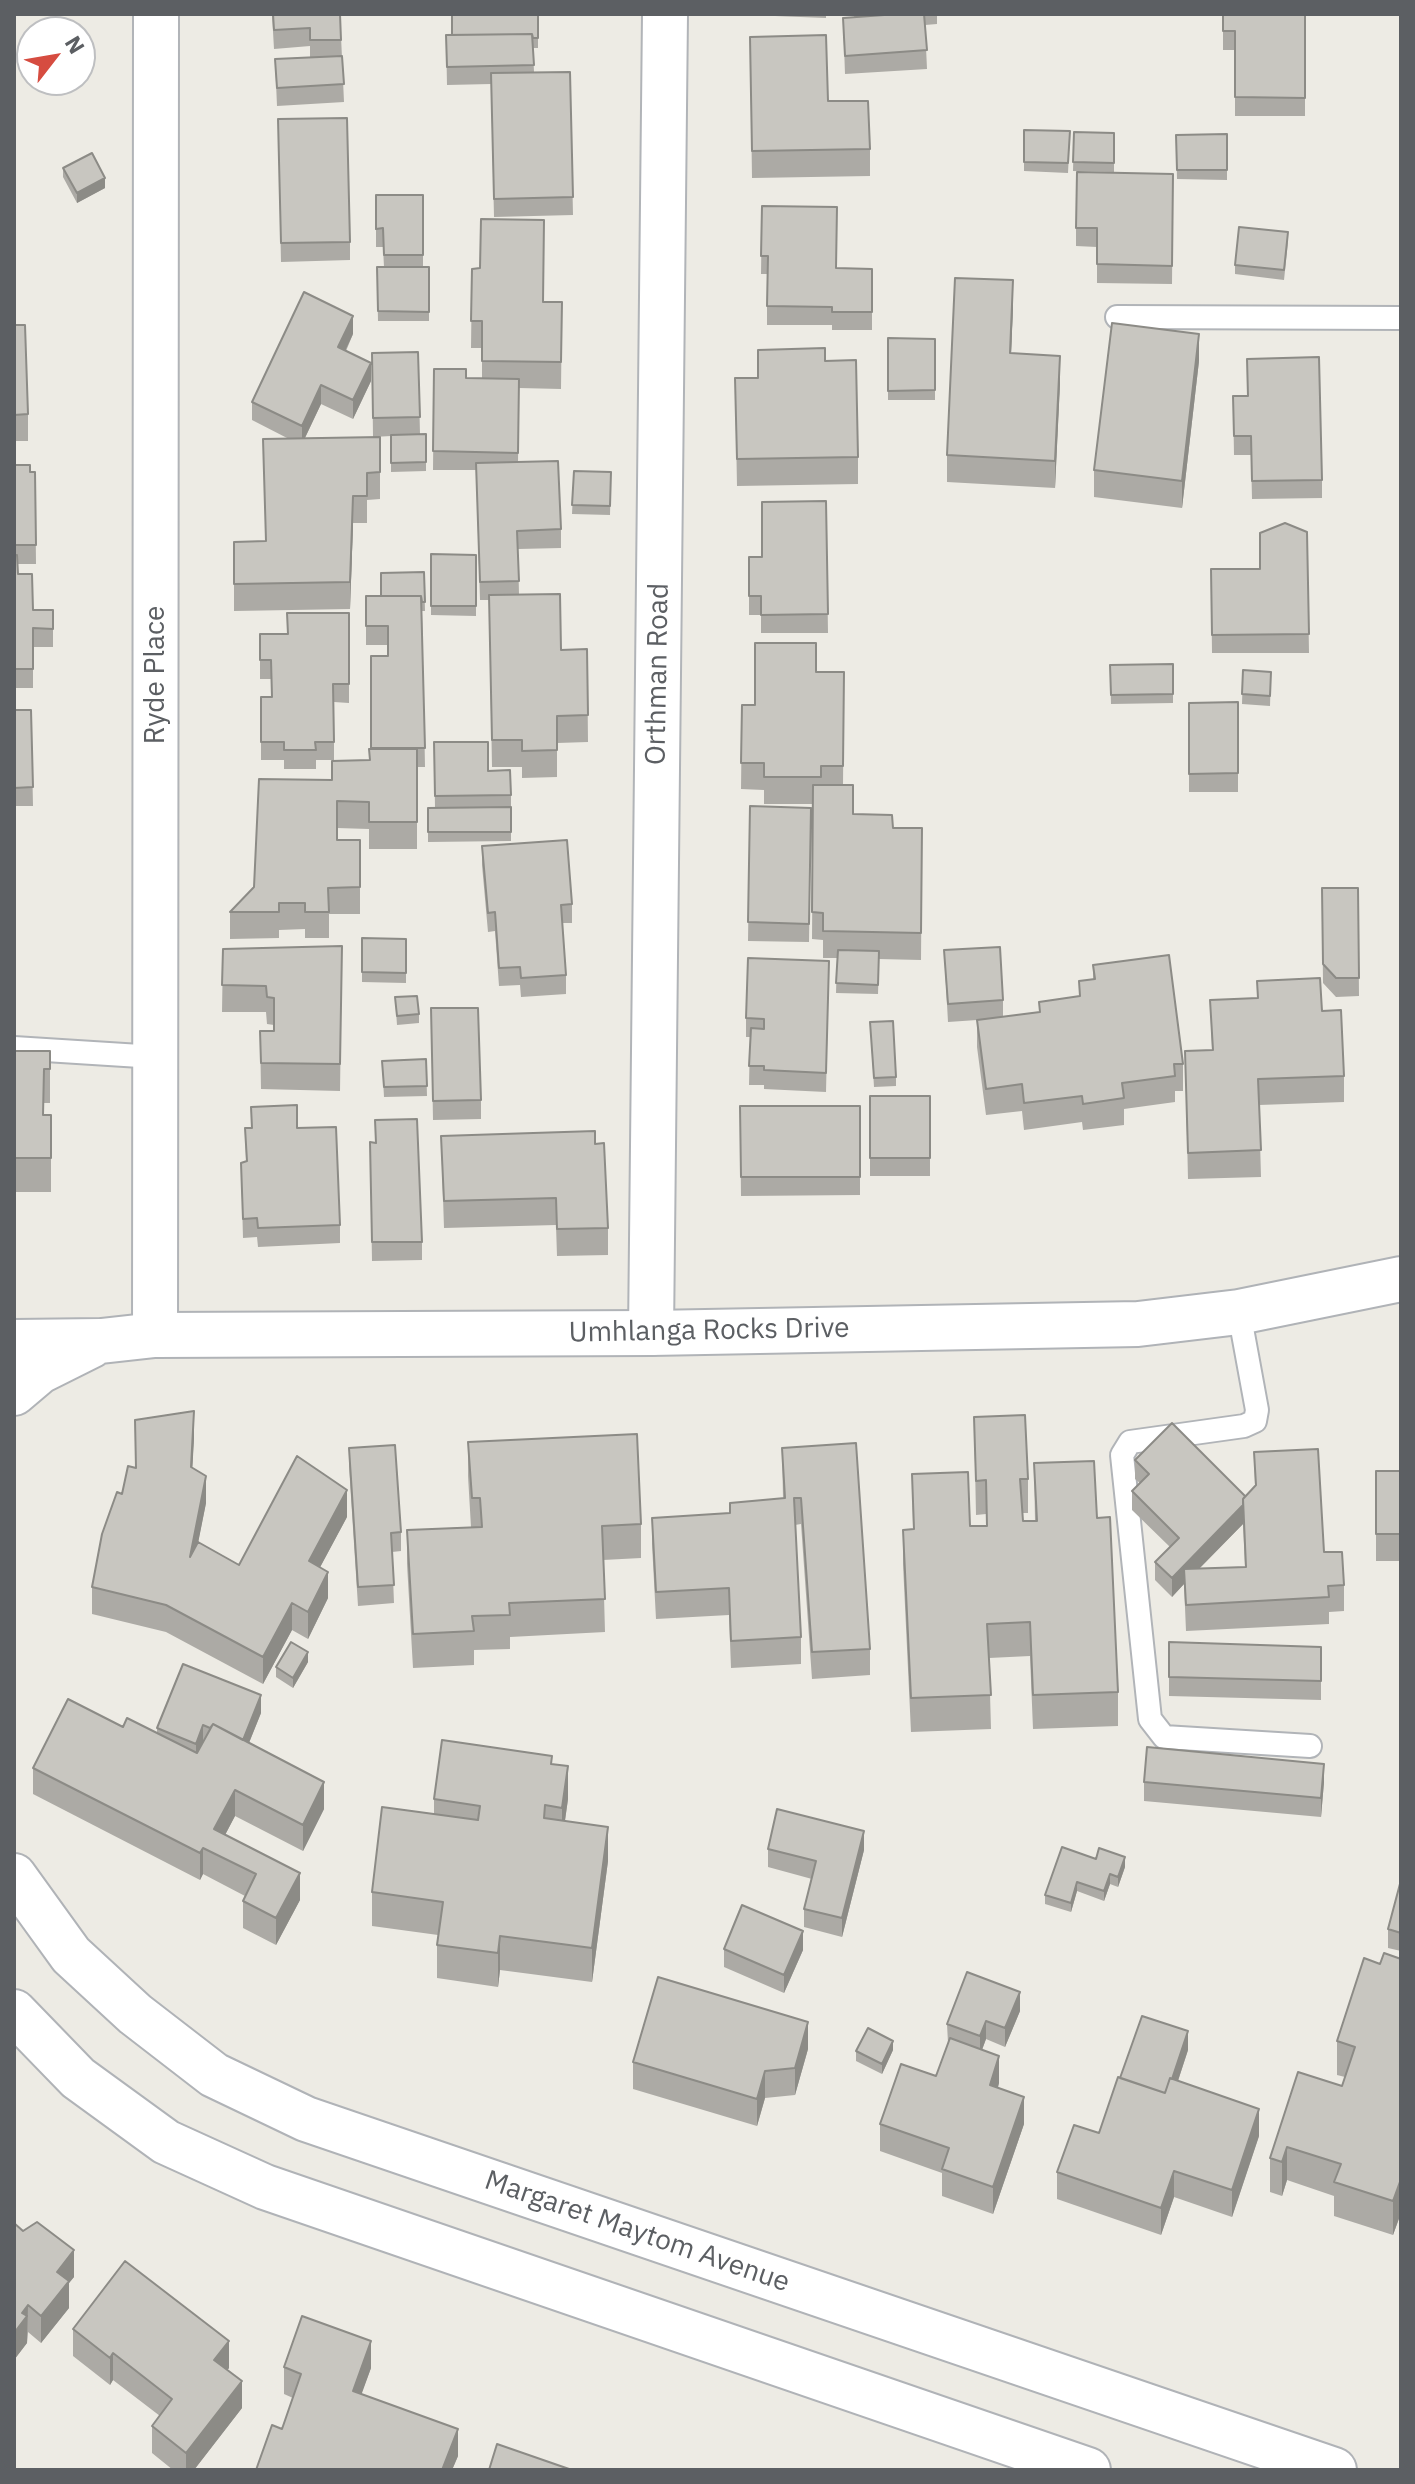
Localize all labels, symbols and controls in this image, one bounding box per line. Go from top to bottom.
north arrow [16,16,96,96]
text: N [59,30,92,59]
street label: Orthman Road [640,583,676,765]
street label: Ryde Place [139,606,173,744]
street label: Umhlanga Rocks Drive [568,1312,850,1350]
street label: Margaret Maytom Avenue [480,2164,794,2300]

